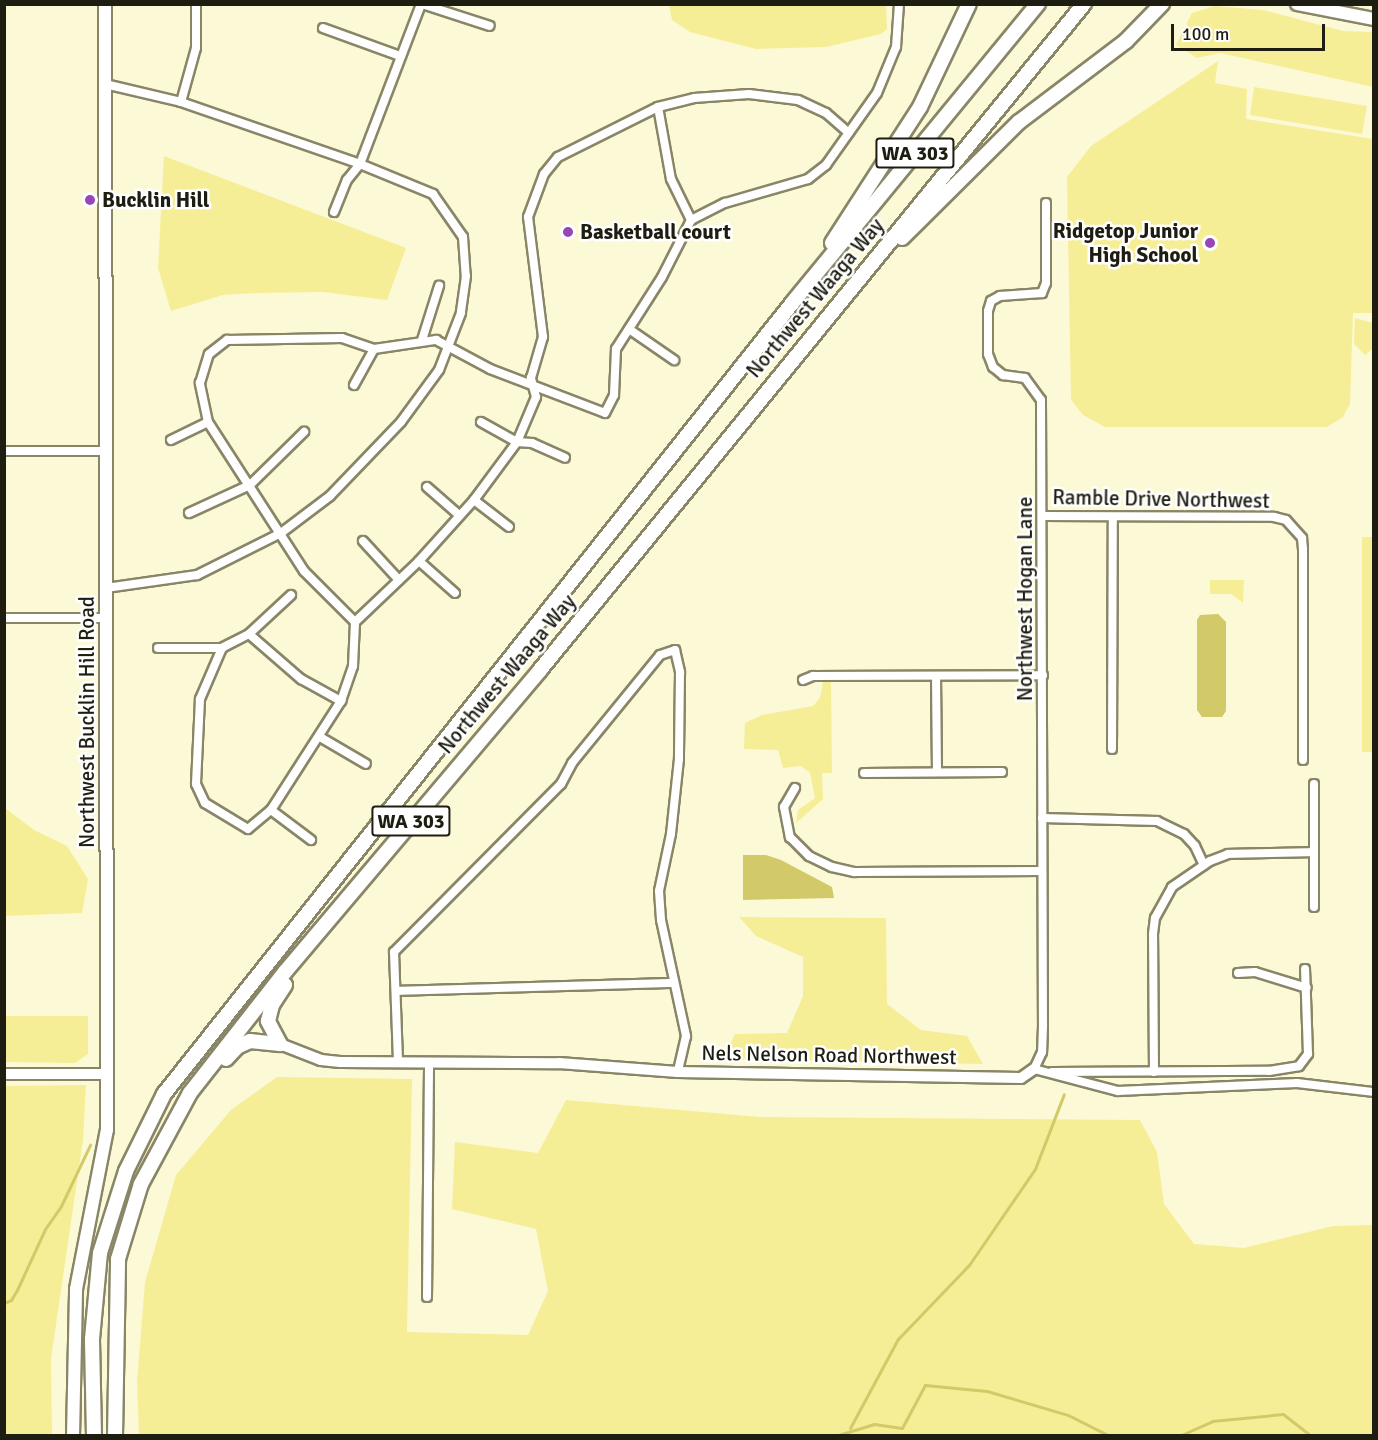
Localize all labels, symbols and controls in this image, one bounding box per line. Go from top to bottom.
scale bar [1174,12,1328,50]
text: 100 m [1182,23,1229,45]
road number: WA 303 [874,136,956,170]
place label: Bucklin Hill [102,187,209,213]
marker: Bucklin Hill [83,193,97,207]
street label: Northwest Waaga Way [741,213,889,383]
place label: Ridgetop Junior High School [1053,218,1198,268]
place label: Basketball court [580,219,731,245]
marker: Basketball court [561,225,575,239]
marker: Ridgetop Junior High School [1203,236,1217,250]
street label: Ramble Drive Northwest [1052,485,1270,513]
street label: Northwest Hogan Lane [1012,497,1038,701]
street label: Northwest Waaga Way [433,589,581,759]
street label: Northwest Bucklin Hill Road [74,596,100,848]
road number: WA 303 [370,804,452,838]
street label: Nels Nelson Road Northwest [701,1040,957,1070]

